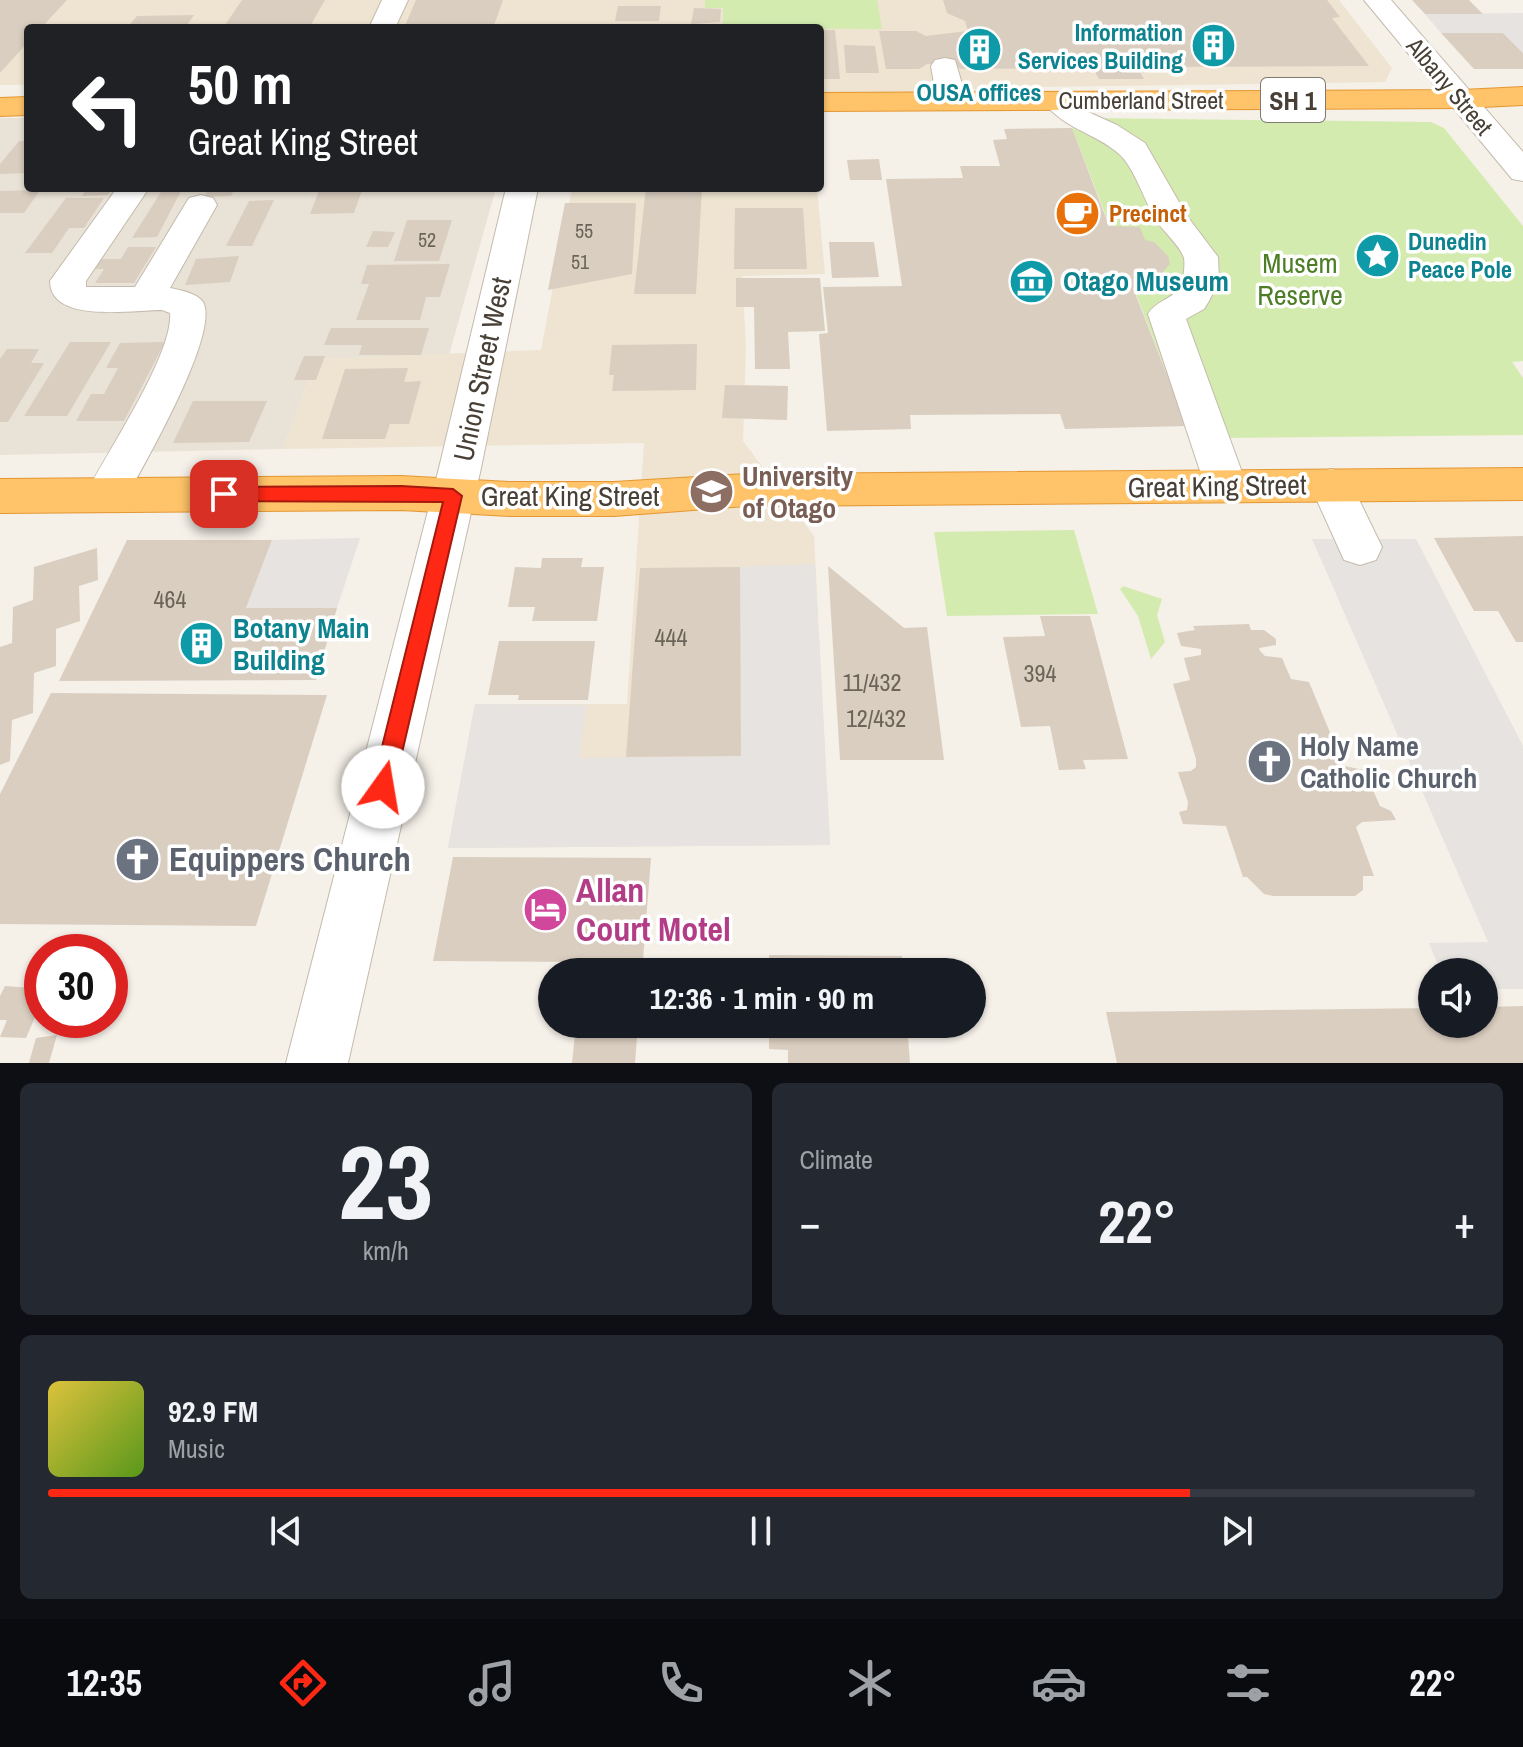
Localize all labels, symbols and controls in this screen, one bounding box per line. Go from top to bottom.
place label: Information Services Building [1018,16,1183,76]
building icon: Information Services Building [1190,22,1238,70]
building icon: OUSA offices [955,26,1003,74]
street label: Albany Street [1399,30,1501,142]
text: 50 m [188,46,293,121]
icon: left [56,56,160,160]
place label: OUSA offices [916,76,1042,108]
road number: SH 1 [1261,78,1325,122]
street label: Cumberland Street [1058,84,1224,116]
text: Great King Street [188,118,418,166]
cafe icon: Precinct [1054,189,1102,237]
place label: Precinct [1109,197,1187,229]
house number: 55 [575,217,593,244]
place label: Dunedin Peace Pole [1408,225,1512,285]
house number: 52 [418,226,436,253]
place icon: Dunedin Peace Pole [1353,231,1401,279]
park label: Musem Reserve [1257,244,1343,314]
house number: 51 [571,248,589,275]
museum icon: Otago Museum [1008,257,1056,305]
place label: Otago Museum [1063,262,1229,300]
street label: Union Street West [444,273,520,465]
place label: University of Otago [742,457,853,527]
pin [190,460,258,528]
street label: Great King Street [1127,465,1307,507]
school or university icon: University of Otago [687,468,735,516]
icon: arrive [202,472,246,516]
street label: Great King Street [481,477,659,515]
house number: 464 [154,583,186,615]
place label: Botany Main Building [233,609,370,679]
building icon: Botany Main Building [178,620,226,668]
house number: 444 [655,621,687,653]
house number: 394 [1024,657,1056,689]
house number: 11/432 [843,666,901,698]
house number: 12/432 [846,702,906,734]
place label: Holy Name Catholic Church [1300,727,1477,797]
church icon: Holy Name Catholic Church [1245,738,1293,786]
position arrow [341,745,425,829]
church icon: Equippers Church [114,835,162,883]
place label: Equippers Church [169,836,411,882]
place label: Allan Court Motel [576,867,731,952]
hotel icon: Allan Court Motel [521,886,569,934]
speed limit sign: 30 [24,934,128,1038]
map controls [1418,958,1498,1038]
button: sound [1418,958,1498,1038]
text: 12:36 · 1 min · 90 m [650,978,874,1018]
text: 23 [338,1111,433,1251]
text: Climate [800,1142,873,1177]
text: 22° [1098,1181,1177,1262]
text: − [800,1192,821,1252]
text: + [1454,1192,1475,1252]
text: km/h [363,1233,409,1268]
text: 92.9 FM [168,1391,258,1431]
text: Music [168,1431,225,1466]
icon: previous [264,1509,308,1553]
icon: pause [739,1509,783,1553]
icon: next [1215,1509,1259,1553]
icon: directions [275,1655,331,1711]
icon: music [464,1655,520,1711]
icon: phone [653,1655,709,1711]
icon: climate [842,1655,898,1711]
icon: car [1031,1655,1087,1711]
icon: filters [1220,1655,1276,1711]
text: 12:35 [67,1659,142,1707]
text: 22° [1409,1659,1456,1707]

